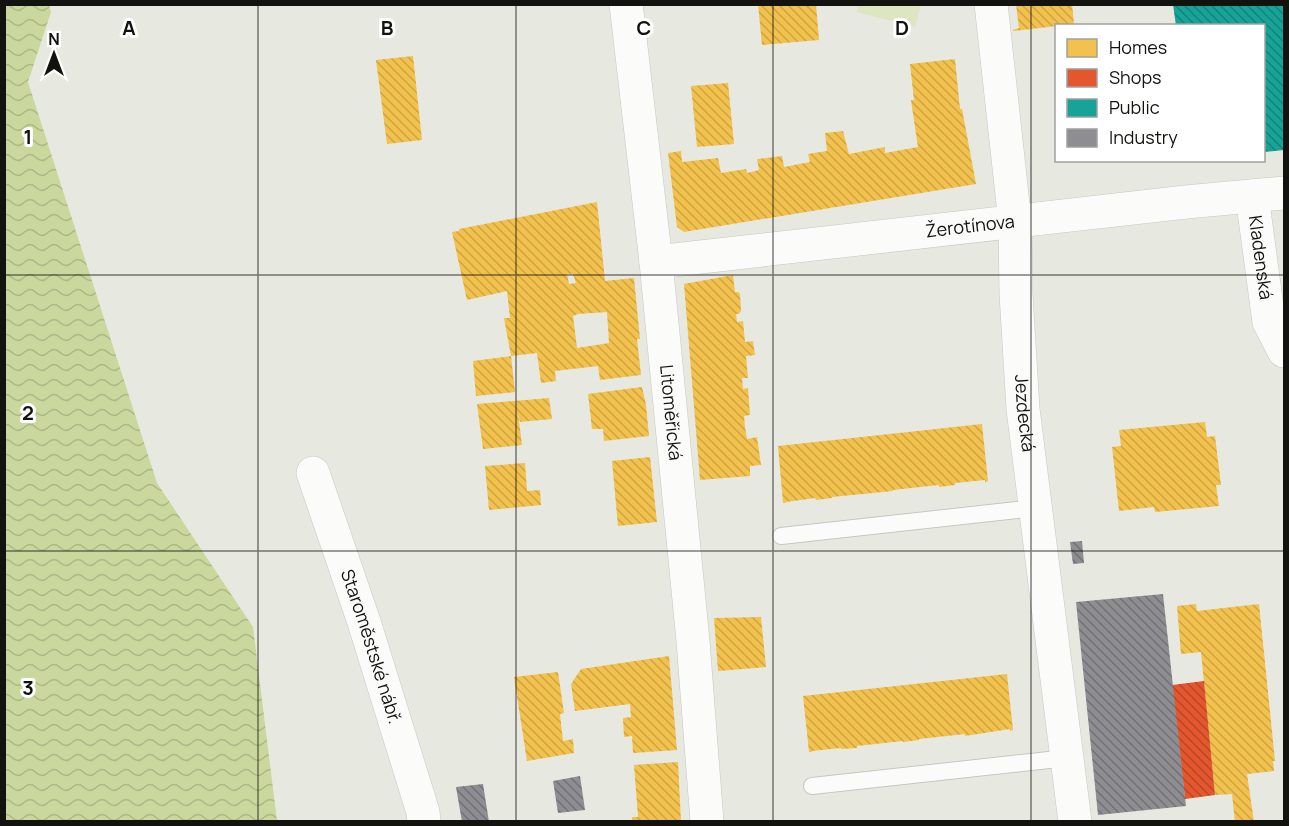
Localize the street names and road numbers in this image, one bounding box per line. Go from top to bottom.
street label: Žerotínova [924,209,1016,242]
street label: Kladenská [1244,214,1279,301]
street label: Litoměřická [655,363,688,462]
street label: Jezdecká [1010,374,1041,453]
street label: Staroměstské nábř. [336,566,408,726]

